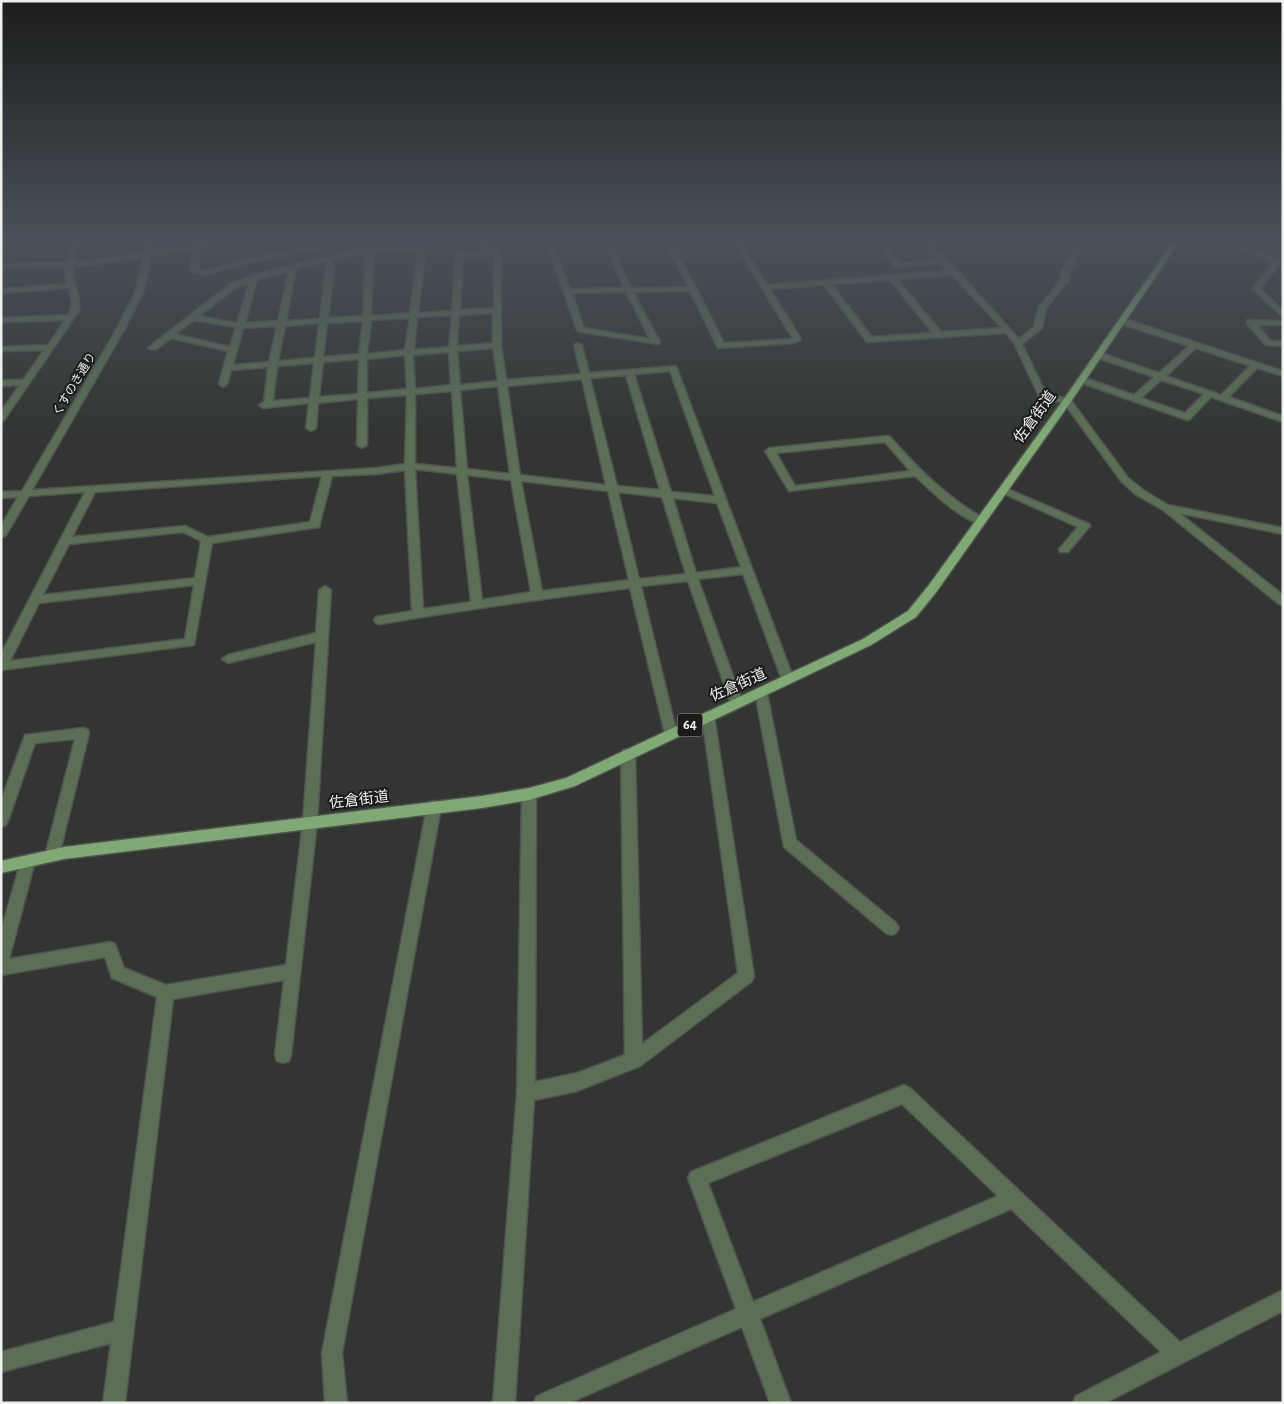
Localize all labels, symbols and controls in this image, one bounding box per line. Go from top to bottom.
street label: くすのき通り [50,350,98,418]
street label: 佐倉街道 [1010,388,1059,446]
street label: 佐倉街道 [707,665,768,704]
road number: 64 [678,714,702,736]
street label: 佐倉街道 [328,788,390,811]

